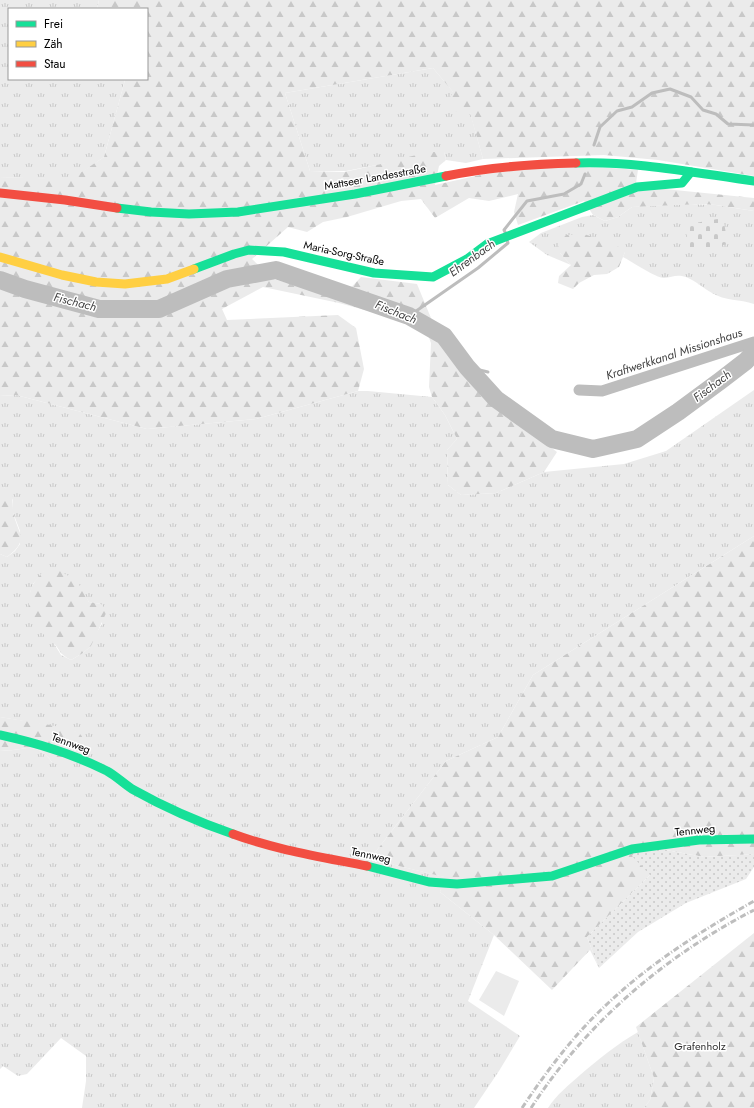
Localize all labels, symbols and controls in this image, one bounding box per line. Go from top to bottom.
legend [8,8,148,80]
text: Frei [44,15,63,33]
text: Zäh [44,35,63,53]
text: Stau [44,55,66,73]
street label: Mattseer Landesstraße [323,160,427,194]
water label: Ehrenbach [445,235,499,281]
street label: Maria-Sorg-Straße [302,237,386,269]
water label: Fischach [52,288,98,316]
water label: Fischach [372,296,420,328]
water label: Kraftwerkkanal Missionshaus [603,323,745,385]
water label: Fischach [689,366,735,406]
street label: Tennweg [49,729,93,757]
street label: Tennweg [674,820,716,840]
street label: Tennweg [350,843,392,867]
park label: Grafenholz [674,1038,726,1054]

